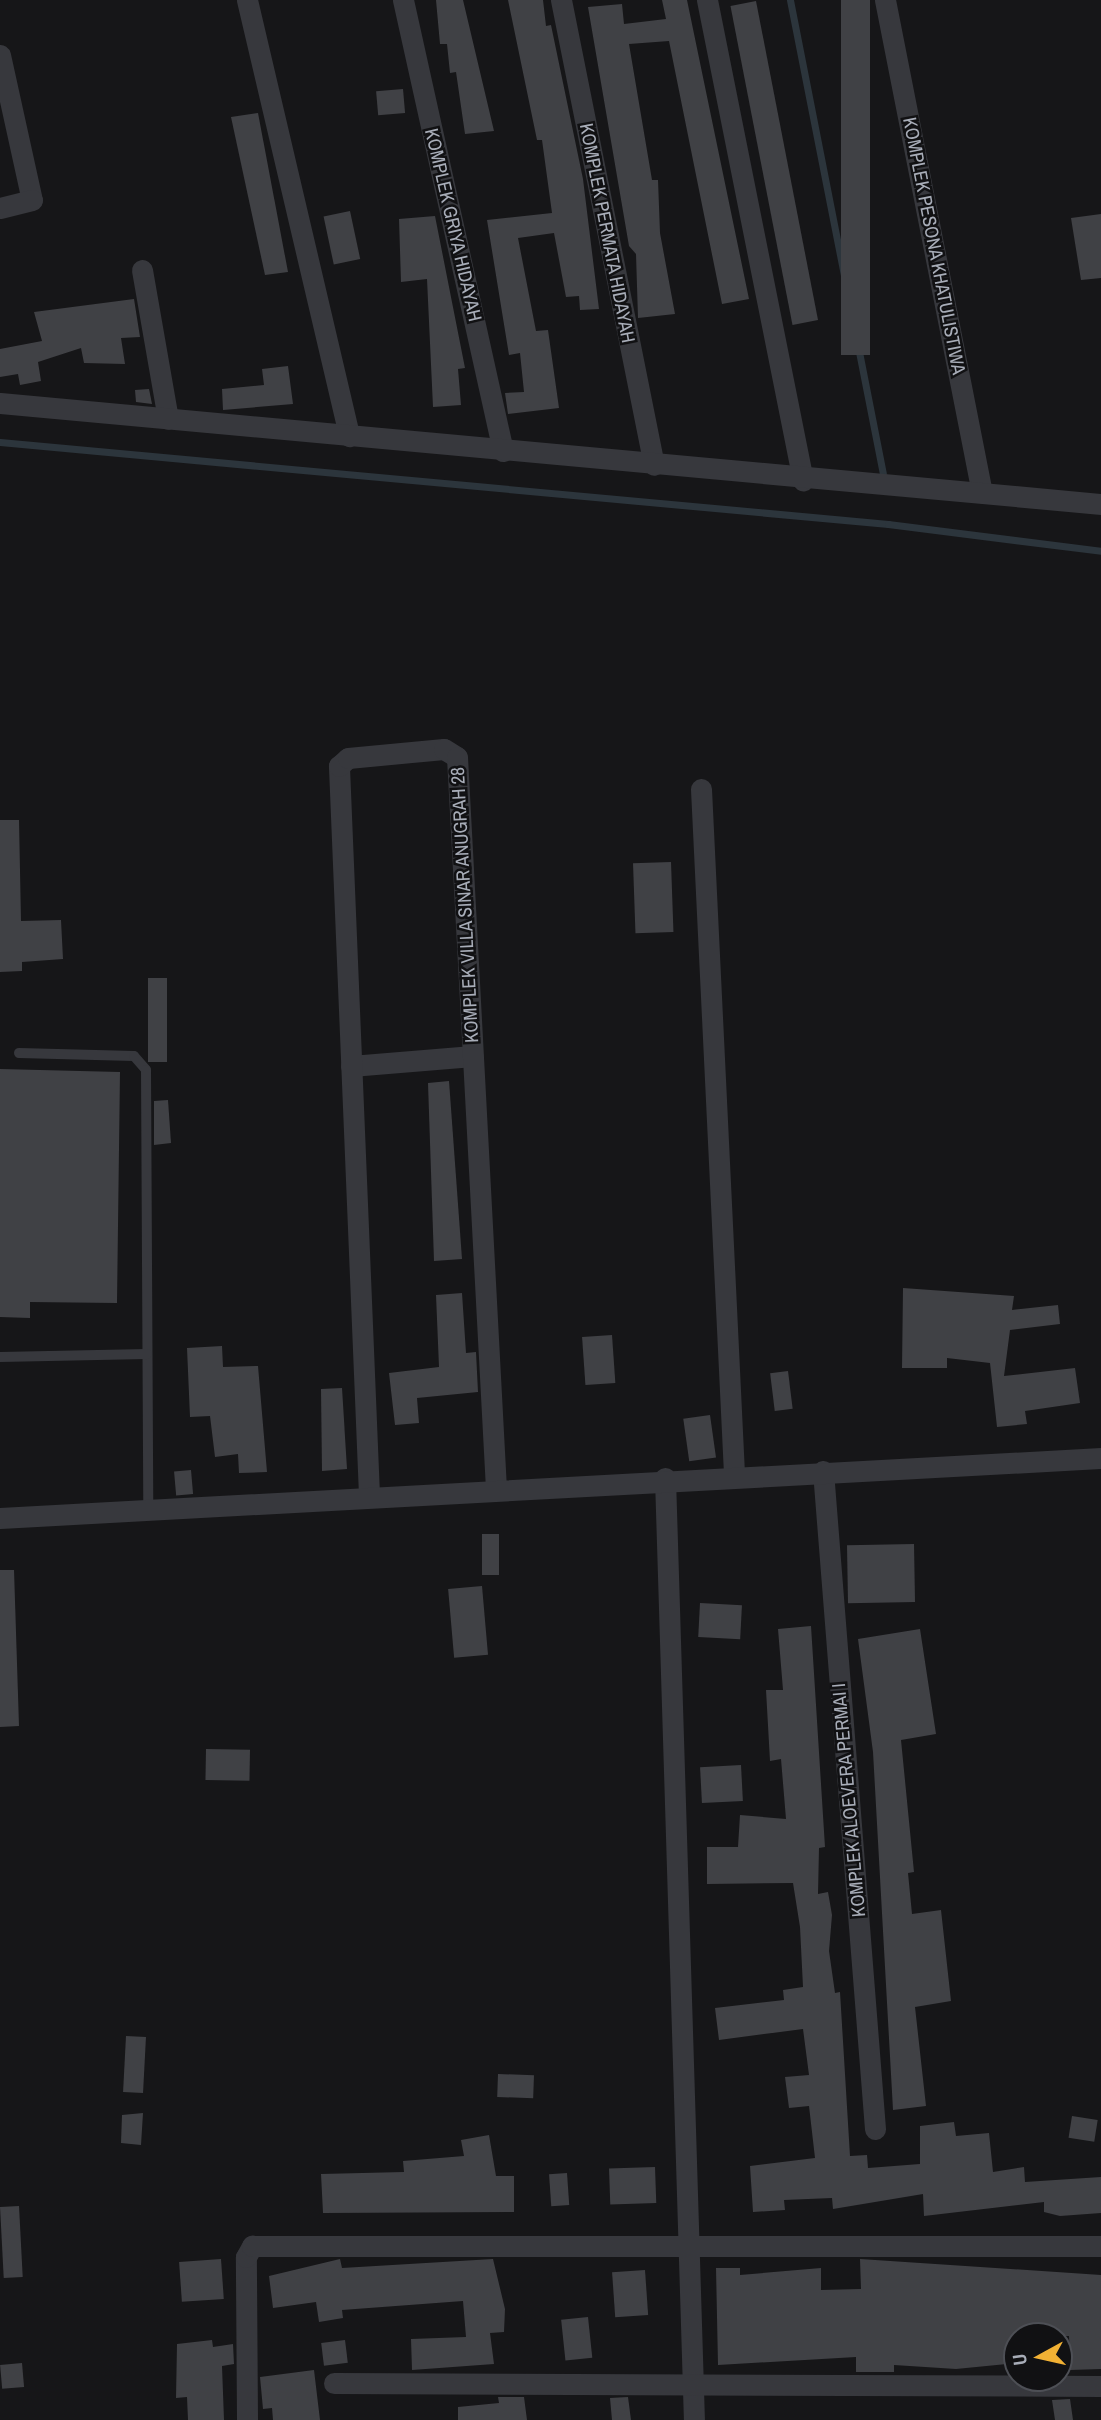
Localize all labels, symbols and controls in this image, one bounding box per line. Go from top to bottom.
street label: KOMPLEK PESONA KHATULISTIWA [898,115,970,377]
street label: KOMPLEK PERMATA HIDAYAH [574,121,640,345]
street label: KOMPLEK GRIYA HIDAYAH [420,126,486,324]
street label: KOMPLEK VILLA SINAR ANUGRAH 28 [446,766,484,1044]
street label: KOMPLEK ALOEVERA PERMAI I [827,1681,871,1919]
north arrow [1003,2322,1073,2392]
text: U [1006,2352,1033,2367]

